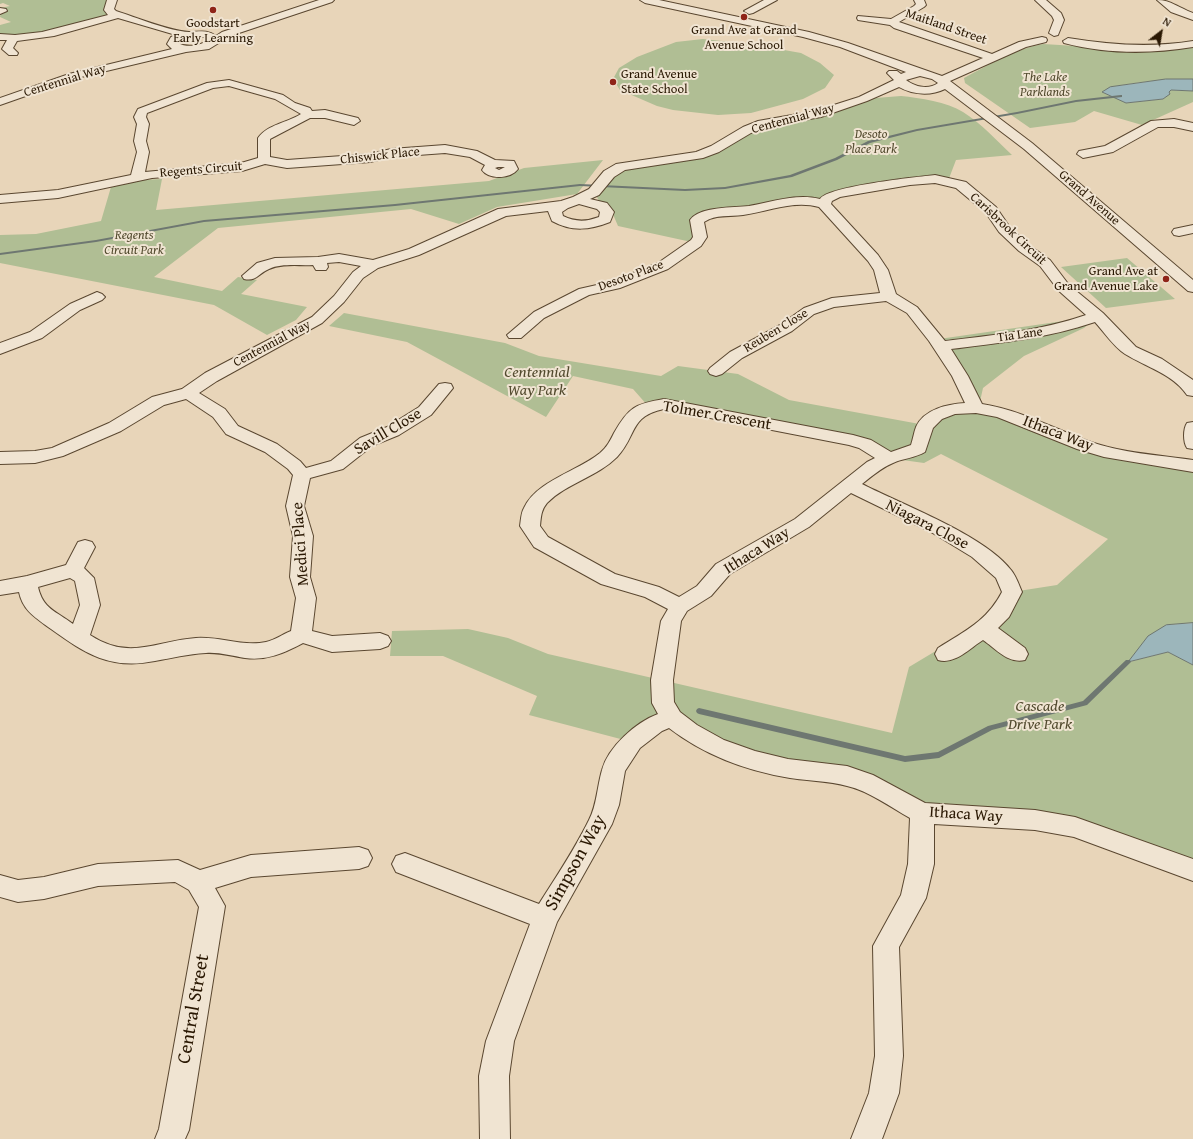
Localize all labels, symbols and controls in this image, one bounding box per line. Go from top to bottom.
marker: Goodstart Early Learning [208,5,218,15]
street label: Maitland Street [903,6,989,48]
marker: Grand Ave at Grand Avenue School [739,12,749,22]
north arrow [1141,12,1181,52]
text: N [1160,13,1174,30]
place label: Goodstart Early Learning [173,16,253,47]
place label: Grand Ave at Grand Avenue School [691,23,797,54]
street label: Centennial Way [22,61,108,101]
place label: Grand Avenue State School [621,67,697,98]
park label: The Lake Parklands [1020,70,1070,101]
marker: Grand Avenue State School [608,77,618,87]
street label: Centennial Way [750,100,836,138]
park label: Desoto Place Park [845,127,897,158]
street label: Chiswick Place [340,144,420,168]
street label: Regents Circuit [159,159,243,181]
street label: Grand Avenue [1055,167,1123,229]
street label: Carisbrook Circuit [967,190,1049,268]
park label: Regents Circuit Park [104,228,164,259]
street label: Desoto Place [596,257,666,295]
place label: Grand Ave at Grand Avenue Lake [1054,264,1158,295]
marker: Grand Ave at Grand Avenue Lake [1161,274,1171,284]
street label: Reuben Close [741,306,811,356]
street label: Centennial Way [231,317,313,371]
street label: Tia Lane [996,324,1044,346]
park label: Centennial Way Park [504,363,570,401]
street label: Tolmer Crescent [661,397,773,435]
street label: Savill Close [351,404,425,460]
street label: Ithaca Way [1020,412,1096,456]
street label: Niagara Close [882,496,972,554]
street label: Medici Place [288,501,314,587]
street label: Ithaca Way [721,523,793,579]
park label: Cascade Drive Park [1008,697,1072,735]
street label: Ithaca Way [929,803,1003,827]
street label: Simpson Way [540,811,612,915]
street label: Central Street [173,952,215,1066]

